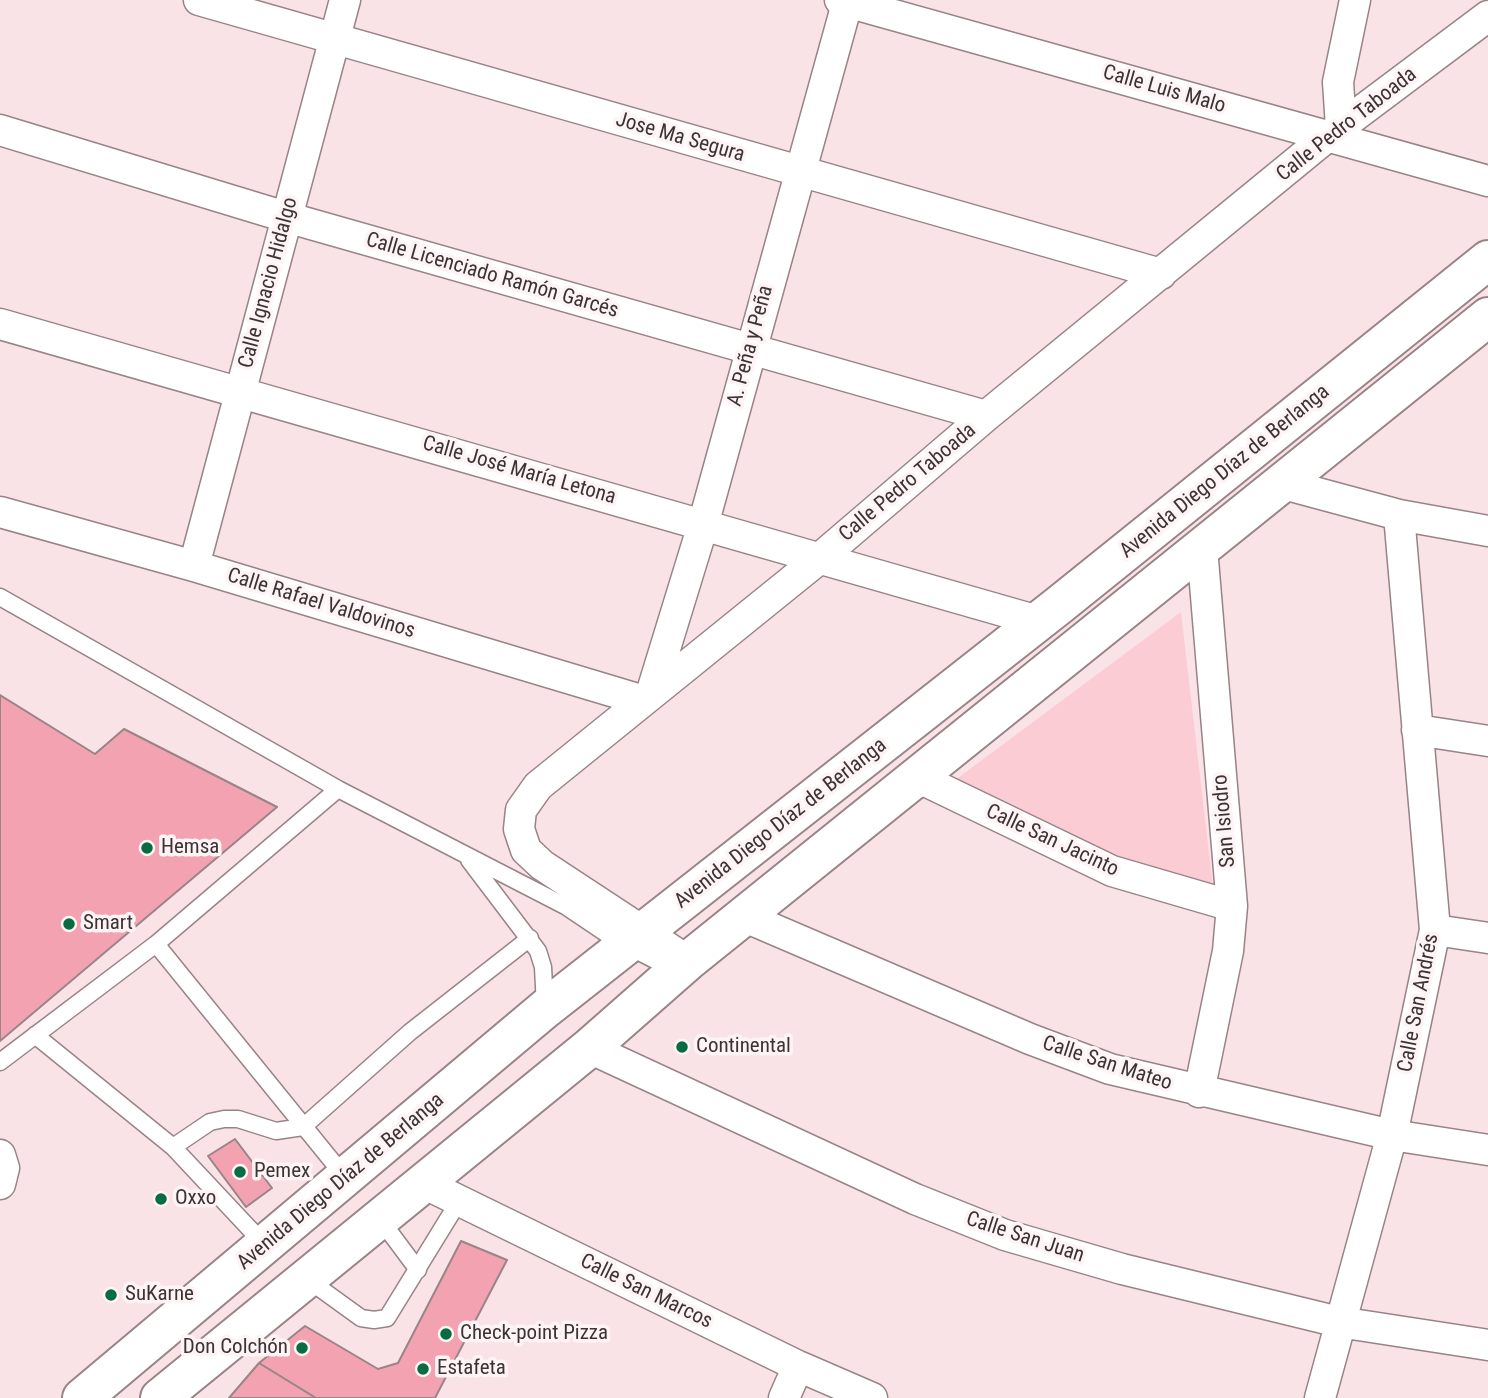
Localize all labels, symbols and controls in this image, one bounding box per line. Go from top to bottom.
street label: Calle Luis Malo [1100,60,1228,120]
street label: Calle Pedro Taboada [1272,62,1422,188]
street label: Jose Ma Segura [613,108,747,168]
street label: Calle Ignacio Hidalgo [234,195,304,371]
street label: Calle Licenciado Ramón Garcés [363,228,621,324]
street label: A. Peña y Peña [723,283,779,409]
street label: Avenida Diego Díaz de Berlanga [1115,380,1335,564]
street label: Calle Pedro Taboada [834,418,982,548]
street label: Calle José María Letona [419,431,619,511]
street label: Calle Rafael Valdovinos [224,563,418,645]
street label: Avenida Diego Díaz de Berlanga [670,733,892,915]
street label: San Isiodro [1208,773,1242,869]
street label: Calle San Jacinto [982,799,1122,883]
place label: Hemsa [161,835,219,861]
marker: Hemsa [139,840,155,856]
place label: Smart [83,911,133,937]
marker: Smart [61,916,77,932]
street label: Calle San Andrés [1393,932,1445,1074]
street label: Calle San Mateo [1039,1031,1175,1097]
place label: Continental [696,1034,791,1060]
marker: Continental [674,1039,690,1055]
street label: Avenida Diego Díaz de Berlanga [232,1088,450,1276]
place label: Pemex [254,1159,310,1185]
marker: Pemex [232,1164,248,1180]
place label: Oxxo [175,1186,216,1212]
marker: Oxxo [153,1191,169,1207]
street label: Calle San Juan [963,1207,1087,1269]
street label: Calle San Marcos [576,1249,716,1335]
place label: SuKarne [125,1282,194,1308]
marker: SuKarne [103,1287,119,1303]
place label: Check-point Pizza [460,1321,608,1347]
marker: Check-point Pizza [438,1326,454,1342]
place label: Don Colchón [183,1335,288,1361]
marker: Don Colchón [294,1340,310,1356]
place label: Estafeta [437,1356,506,1382]
marker: Estafeta [415,1361,431,1377]

